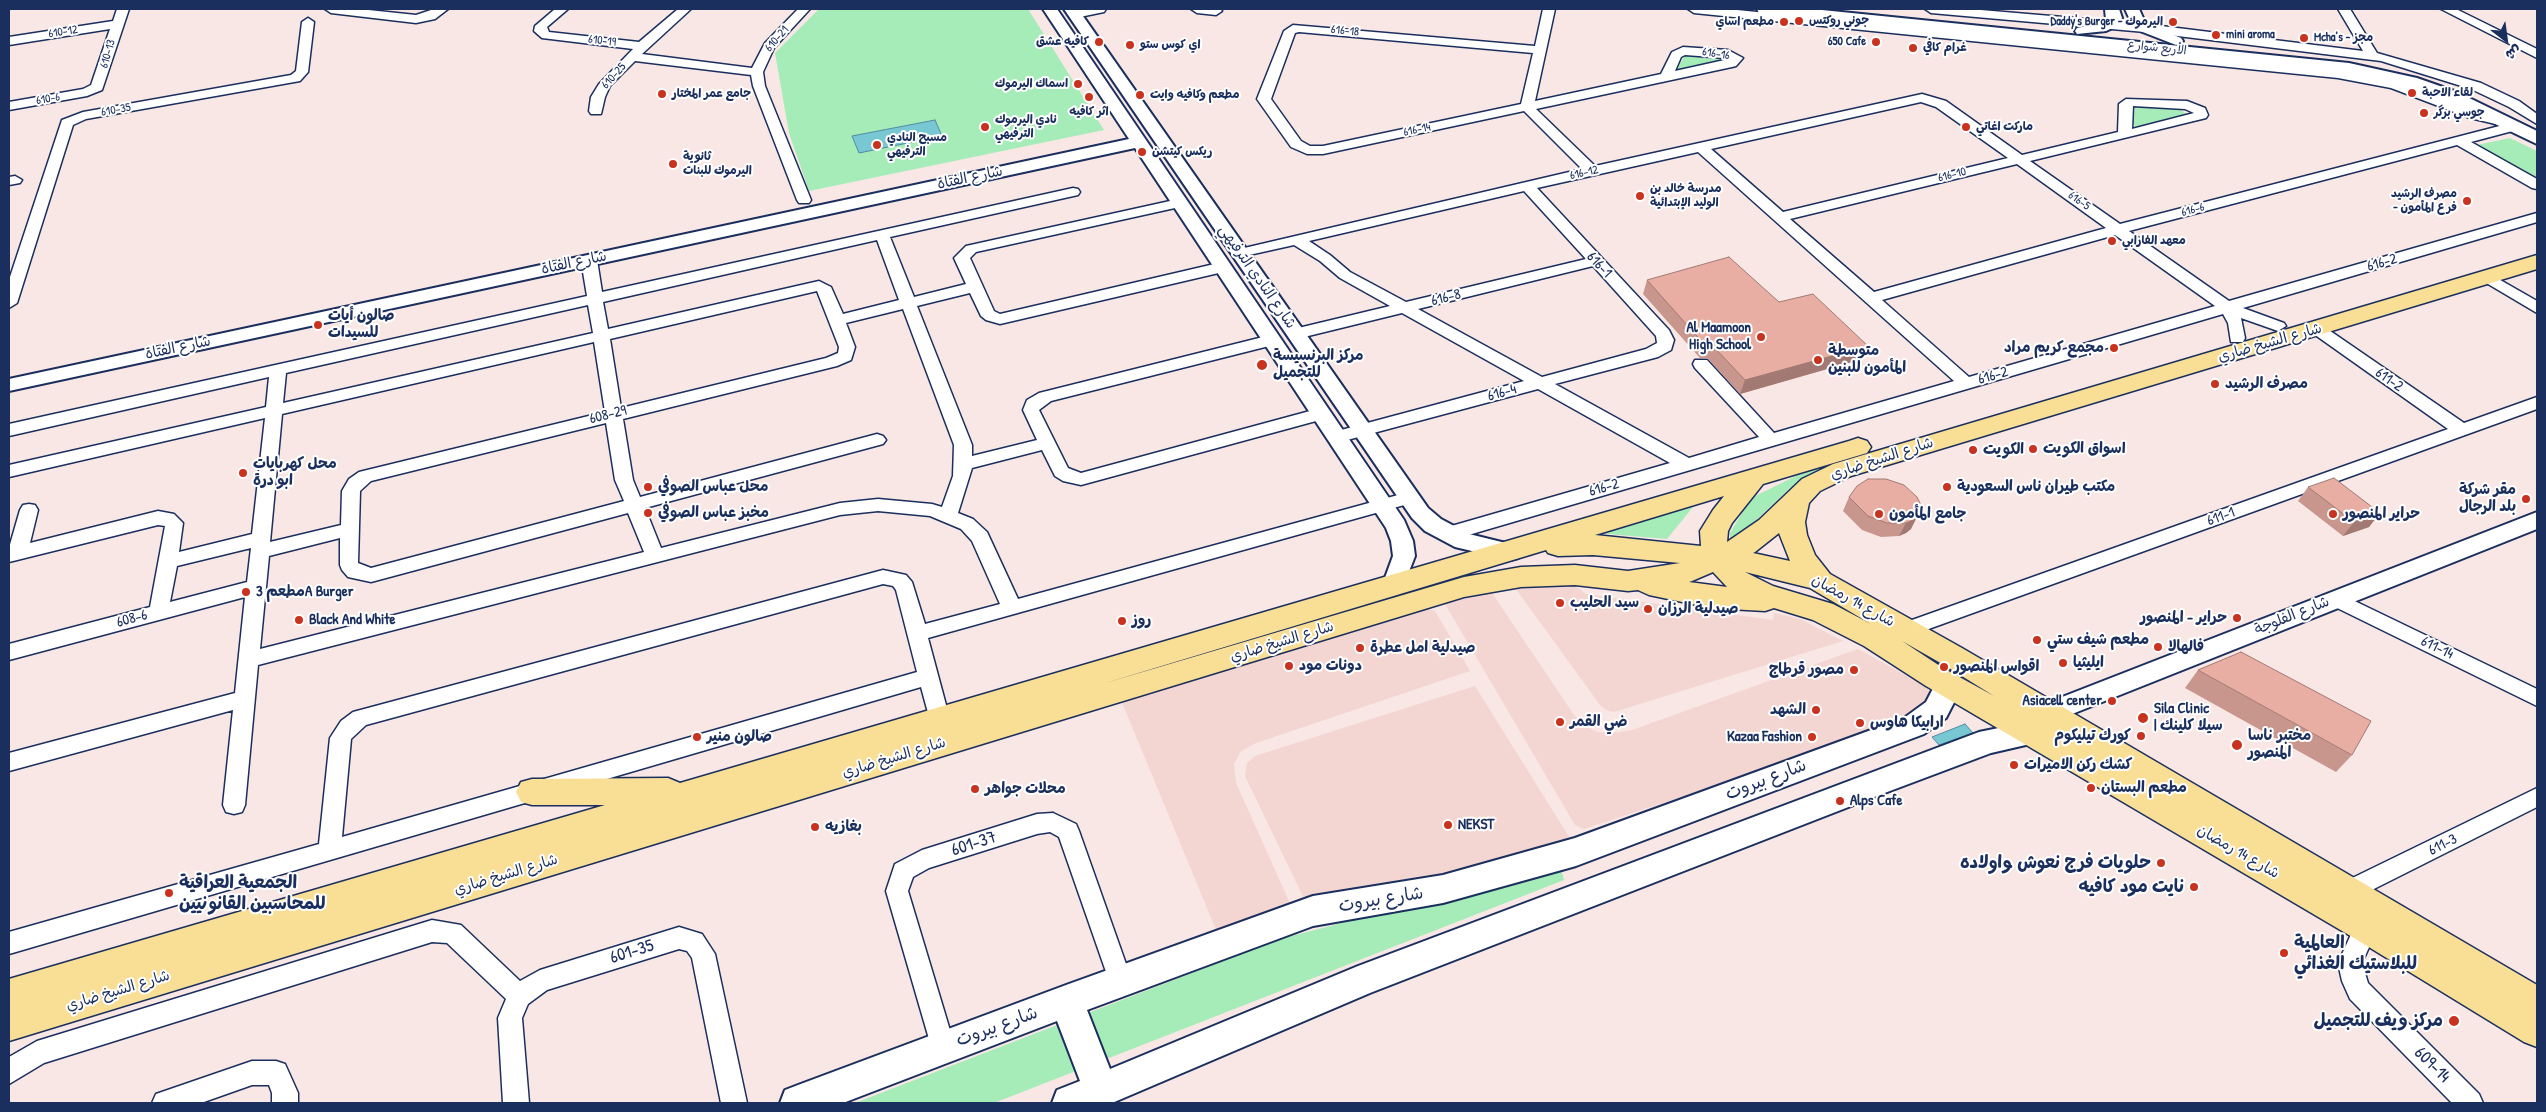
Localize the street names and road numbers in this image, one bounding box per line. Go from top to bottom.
street label: 616-18 [1330,22,1360,40]
street label: 610-12 [47,23,79,41]
street label: 610-21 [762,23,792,55]
street label: 610-19 [587,32,617,50]
street label: 610-13 [97,38,119,70]
street label: الأربع شوارع [2127,38,2187,58]
street label: 616-16 [1701,45,1731,63]
street label: 610-25 [599,60,629,92]
street label: 610-6 [35,90,61,108]
street label: 610-35 [100,100,132,120]
street label: 616-14 [1402,120,1432,140]
street label: شارع الفتاة [936,162,1004,194]
street label: 616-12 [1568,163,1600,183]
street label: 616-10 [1936,165,1968,185]
street label: 616-5 [2065,188,2093,214]
street label: 616-6 [2180,200,2206,220]
street label: شارع النادي الترفيهي [1214,222,1300,332]
street label: شارع الفتاة [540,247,608,279]
street label: 616-1 [1583,248,1615,282]
street label: 616-2 [2365,250,2399,276]
street label: 616-8 [1429,286,1463,310]
street label: شارع الشيخ ضاري [2216,320,2324,366]
street label: شارع الفتاة [144,332,212,364]
street label: 616-2 [1976,363,2010,389]
street label: 611-2 [2372,364,2406,396]
street label: 616-4 [1486,381,1518,405]
street label: 608-29 [587,402,629,428]
street label: شارع الشيخ ضاري [1828,434,1936,484]
street label: 616-2 [1587,475,1621,501]
street label: 611-1 [2205,504,2237,530]
street label: شارع 14 رمضان [1808,571,1898,631]
street label: شارع الفلوجة [2252,593,2332,639]
street label: 608-6 [115,606,149,632]
street label: شارع الشيخ ضاري [1228,618,1336,666]
street label: 611-14 [2418,632,2456,664]
street label: شارع الشيخ ضاري [840,734,948,782]
street label: شارع بيروت [1722,755,1810,805]
street label: شارع 14 رمضان [2194,821,2282,883]
street label: 601-37 [949,827,999,861]
street label: 611-3 [2426,830,2460,860]
street label: شارع الشيخ ضاري [452,851,560,899]
street label: شارع بيروت [1337,883,1425,917]
street label: 601-35 [607,935,657,969]
street label: شارع الشيخ ضاري [64,967,172,1015]
street label: شارع بيروت [953,1002,1041,1052]
street label: 609-14 [2409,1042,2455,1088]

